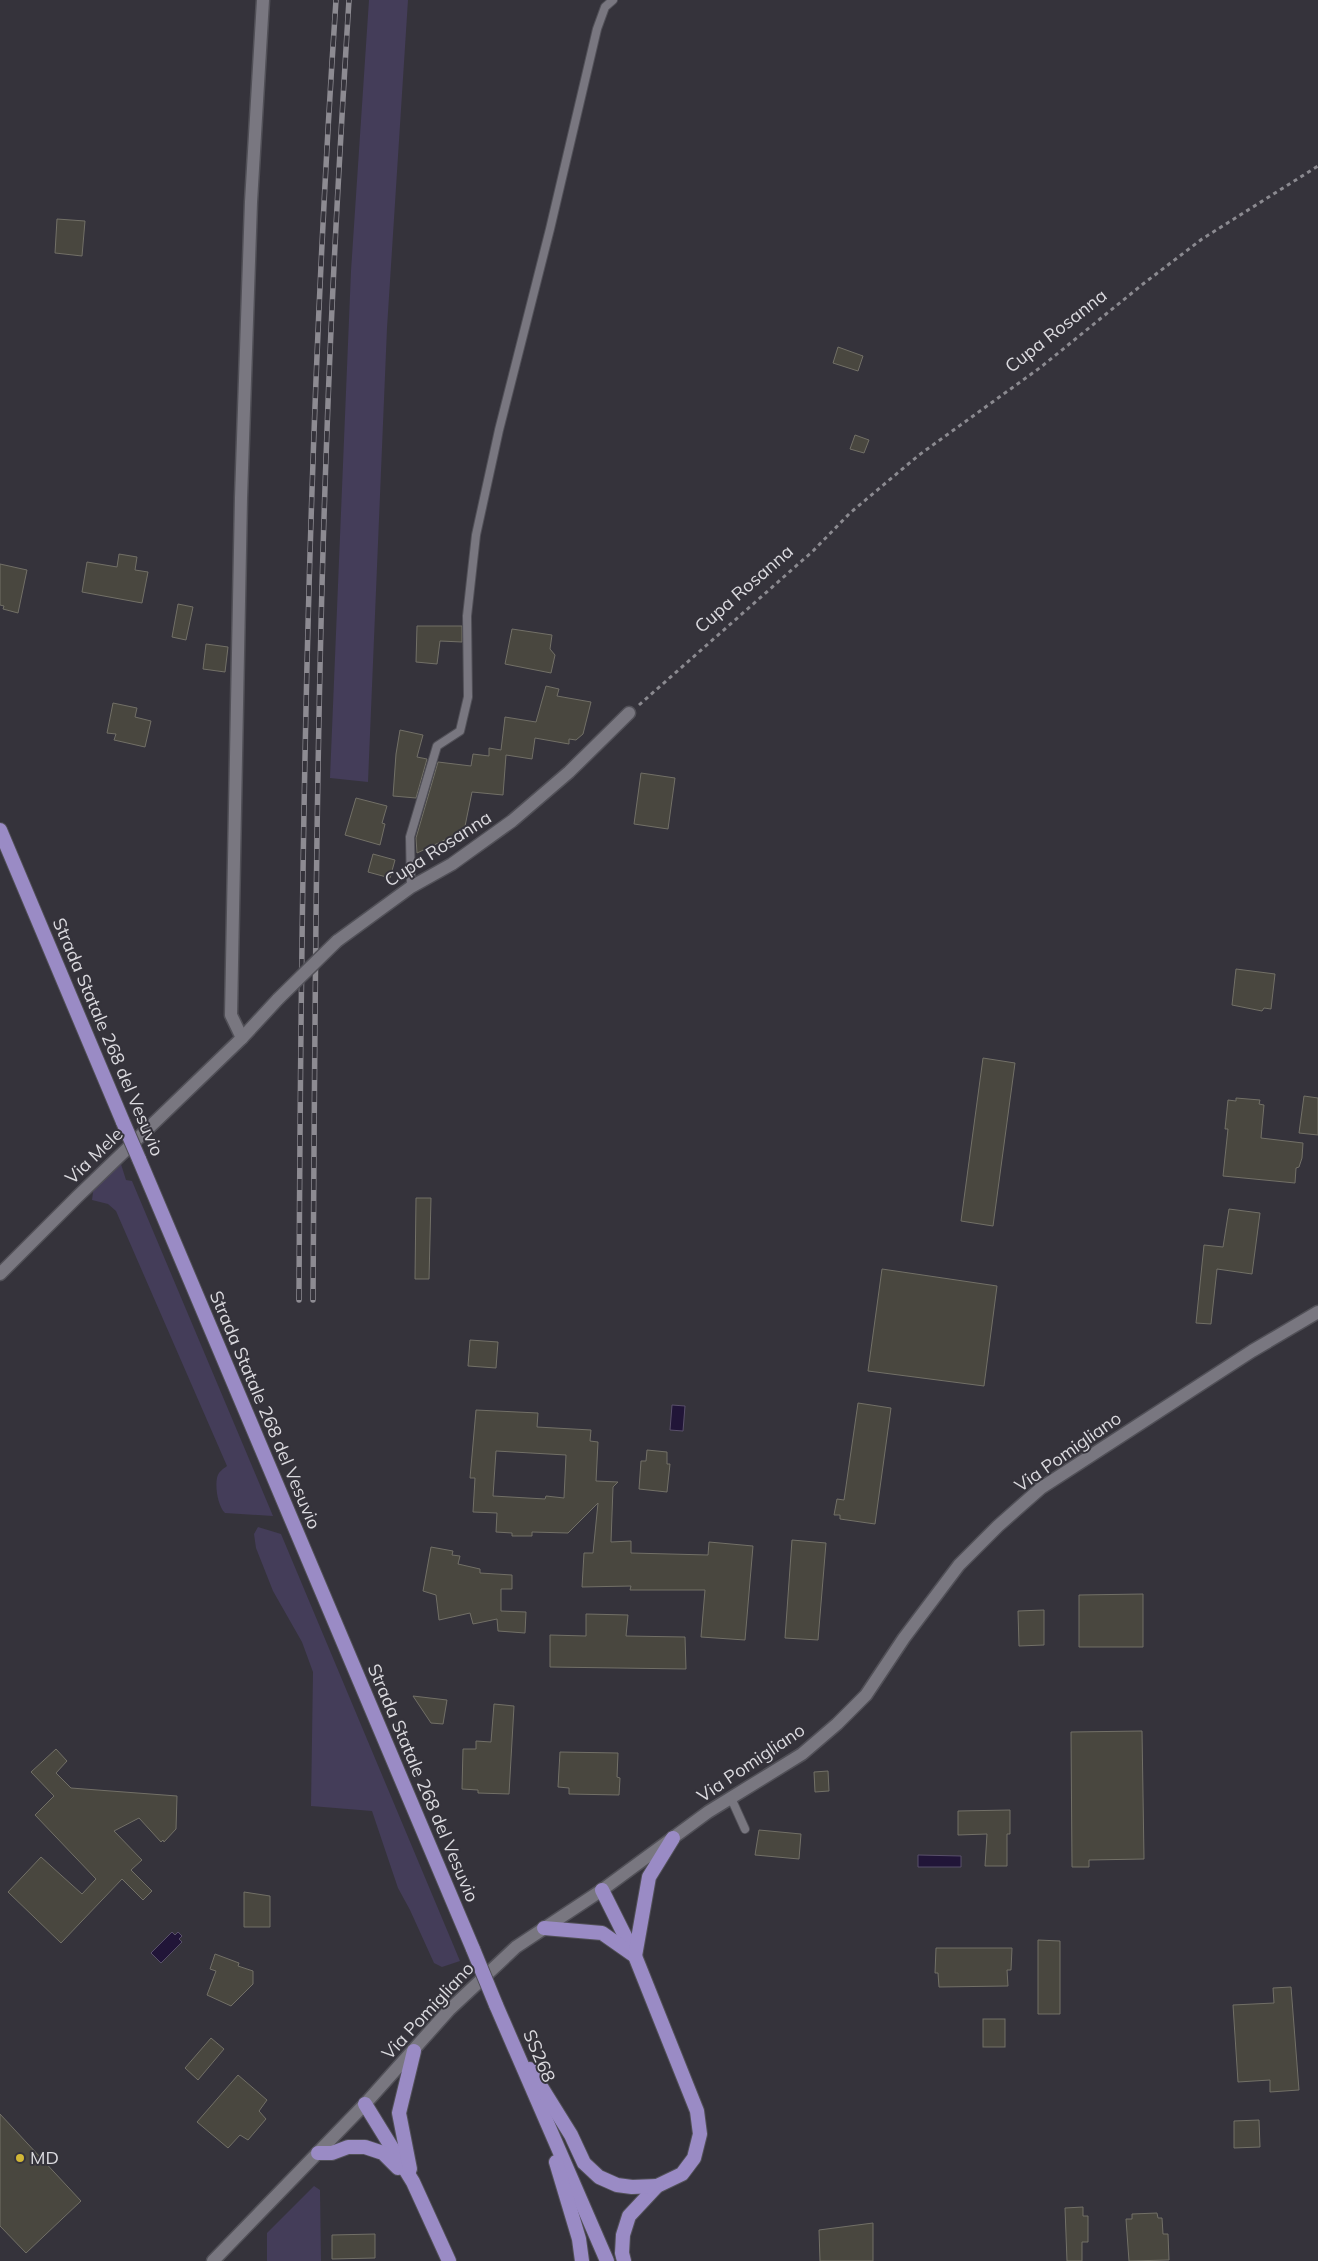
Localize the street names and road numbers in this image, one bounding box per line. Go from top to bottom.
street label: Cupa Rosanna [1000,284,1111,378]
street label: Cupa Rosanna [690,540,798,638]
street label: Cupa Rosanna [380,805,496,892]
street label: Strada Statale 268 del Vesuvio [48,914,169,1159]
street label: Via Mele [60,1122,127,1189]
street label: Strada Statale 268 del Vesuvio [205,1287,326,1532]
street label: Via Pomigliano [1010,1406,1126,1497]
street label: Strada Statale 268 del Vesuvio [363,1660,484,1905]
street label: Via Pomigliano [692,1718,809,1807]
street label: Via Pomigliano [377,1957,479,2064]
street label: SS268 [518,2026,561,2086]

